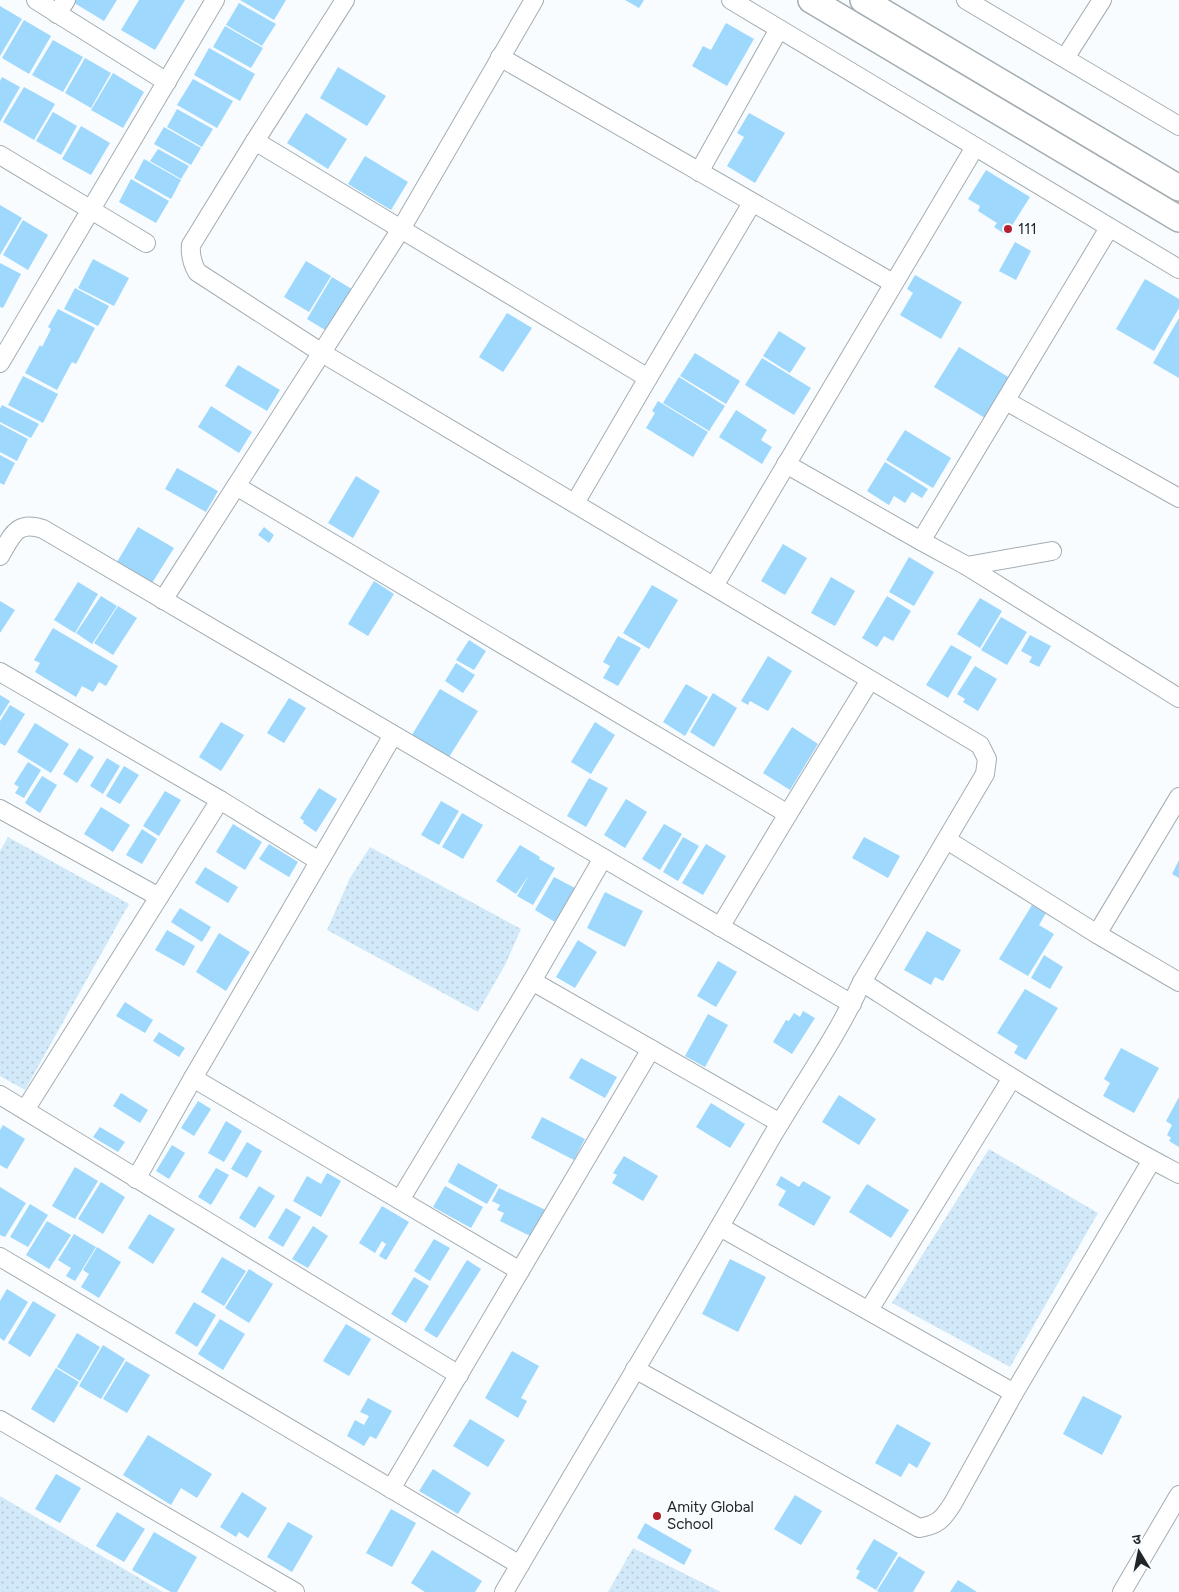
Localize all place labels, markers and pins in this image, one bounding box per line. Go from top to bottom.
place label: 111 [1018,220,1037,238]
marker: 111 [1002,223,1014,235]
place label: Amity Global School [667,1498,754,1533]
marker: Amity Global School [651,1510,663,1522]

